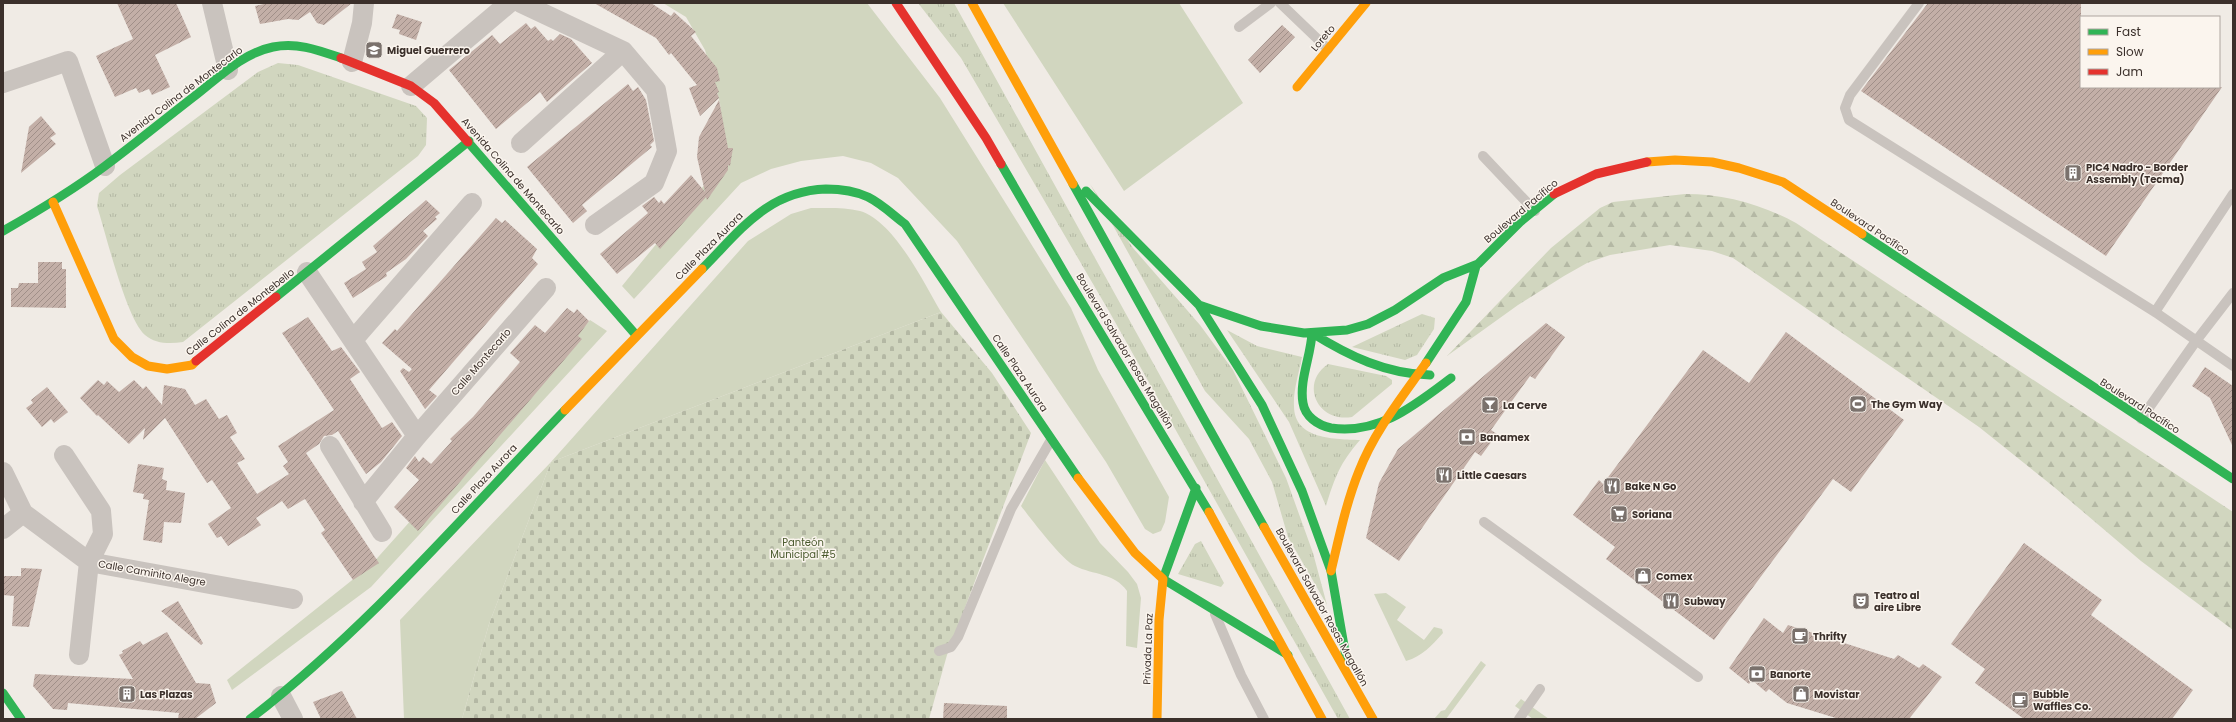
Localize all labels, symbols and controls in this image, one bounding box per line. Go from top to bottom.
legend [2080,16,2220,88]
street label: Loreto [1307,21,1339,55]
text: Fast [2116,23,2141,40]
school or university icon: Miguel Guerrero [364,40,384,60]
street label: Avenida Colina de Montecarlo [116,43,246,145]
place label: Miguel Guerrero [387,43,470,58]
text: Slow [2116,43,2144,60]
text: Jam [2116,63,2143,80]
street label: Avenida Colina de Montecarlo [458,114,568,238]
place label: PIC4 Nadro - Border Assembly (Tecma) [2086,160,2189,187]
building icon: PIC4 Nadro - Border Assembly (Tecma) [2063,163,2083,183]
street label: Boulevard Pacífico [1481,176,1561,246]
street label: Boulevard Pacífico [1827,195,1913,259]
street label: Calle Plaza Aurora [672,209,746,283]
street label: Calle Colina de Montebello [182,265,298,359]
street label: Boulevard Salvador Rosas Magallón [1072,270,1178,432]
street label: Calle Montecarlo [447,325,515,399]
street label: Calle Plaza Aurora [988,331,1052,415]
street label: Boulevard Pacífico [2097,375,2183,437]
sports icon: The Gym Way [1848,394,1868,414]
bar icon: La Cerve [1480,395,1500,415]
place label: The Gym Way [1871,397,1943,412]
place label: La Cerve [1503,398,1547,413]
bank icon: Banamex [1457,427,1477,447]
place label: Banamex [1480,430,1530,445]
street label: Calle Plaza Aurora [447,441,521,517]
restaurant icon: Little Caesars [1434,465,1454,485]
place label: Little Caesars [1457,468,1527,483]
restaurant icon: Bake N Go [1602,476,1622,496]
place label: Bake N Go [1625,479,1677,494]
supermarket icon: Soriana [1609,504,1629,524]
place label: Soriana [1632,507,1672,522]
street label: Boulevard Salvador Rosas Magallón [1272,525,1372,689]
park label: Panteón Municipal #5 [770,535,836,562]
street label: Calle Caminito Alegre [97,556,207,590]
shop icon: Comex [1633,566,1653,586]
place label: Comex [1656,569,1693,584]
place label: Teatro al aire Libre [1874,588,1921,615]
restaurant icon: Subway [1661,591,1681,611]
theatre icon: Teatro al aire Libre [1851,591,1871,611]
place label: Subway [1684,594,1726,609]
street label: Privada La Paz [1139,613,1157,685]
cafe icon: Thrifty [1790,626,1810,646]
place label: Thrifty [1813,629,1848,644]
bank icon: Banorte [1747,664,1767,684]
place label: Banorte [1770,667,1811,682]
building icon: Las Plazas [117,684,137,704]
shop icon: Movistar [1791,684,1811,704]
place label: Las Plazas [140,687,193,702]
place label: Movistar [1814,687,1860,702]
place label: Bubble Waffles Co. [2033,687,2091,714]
cafe icon: Bubble Waffles Co. [2010,690,2030,710]

